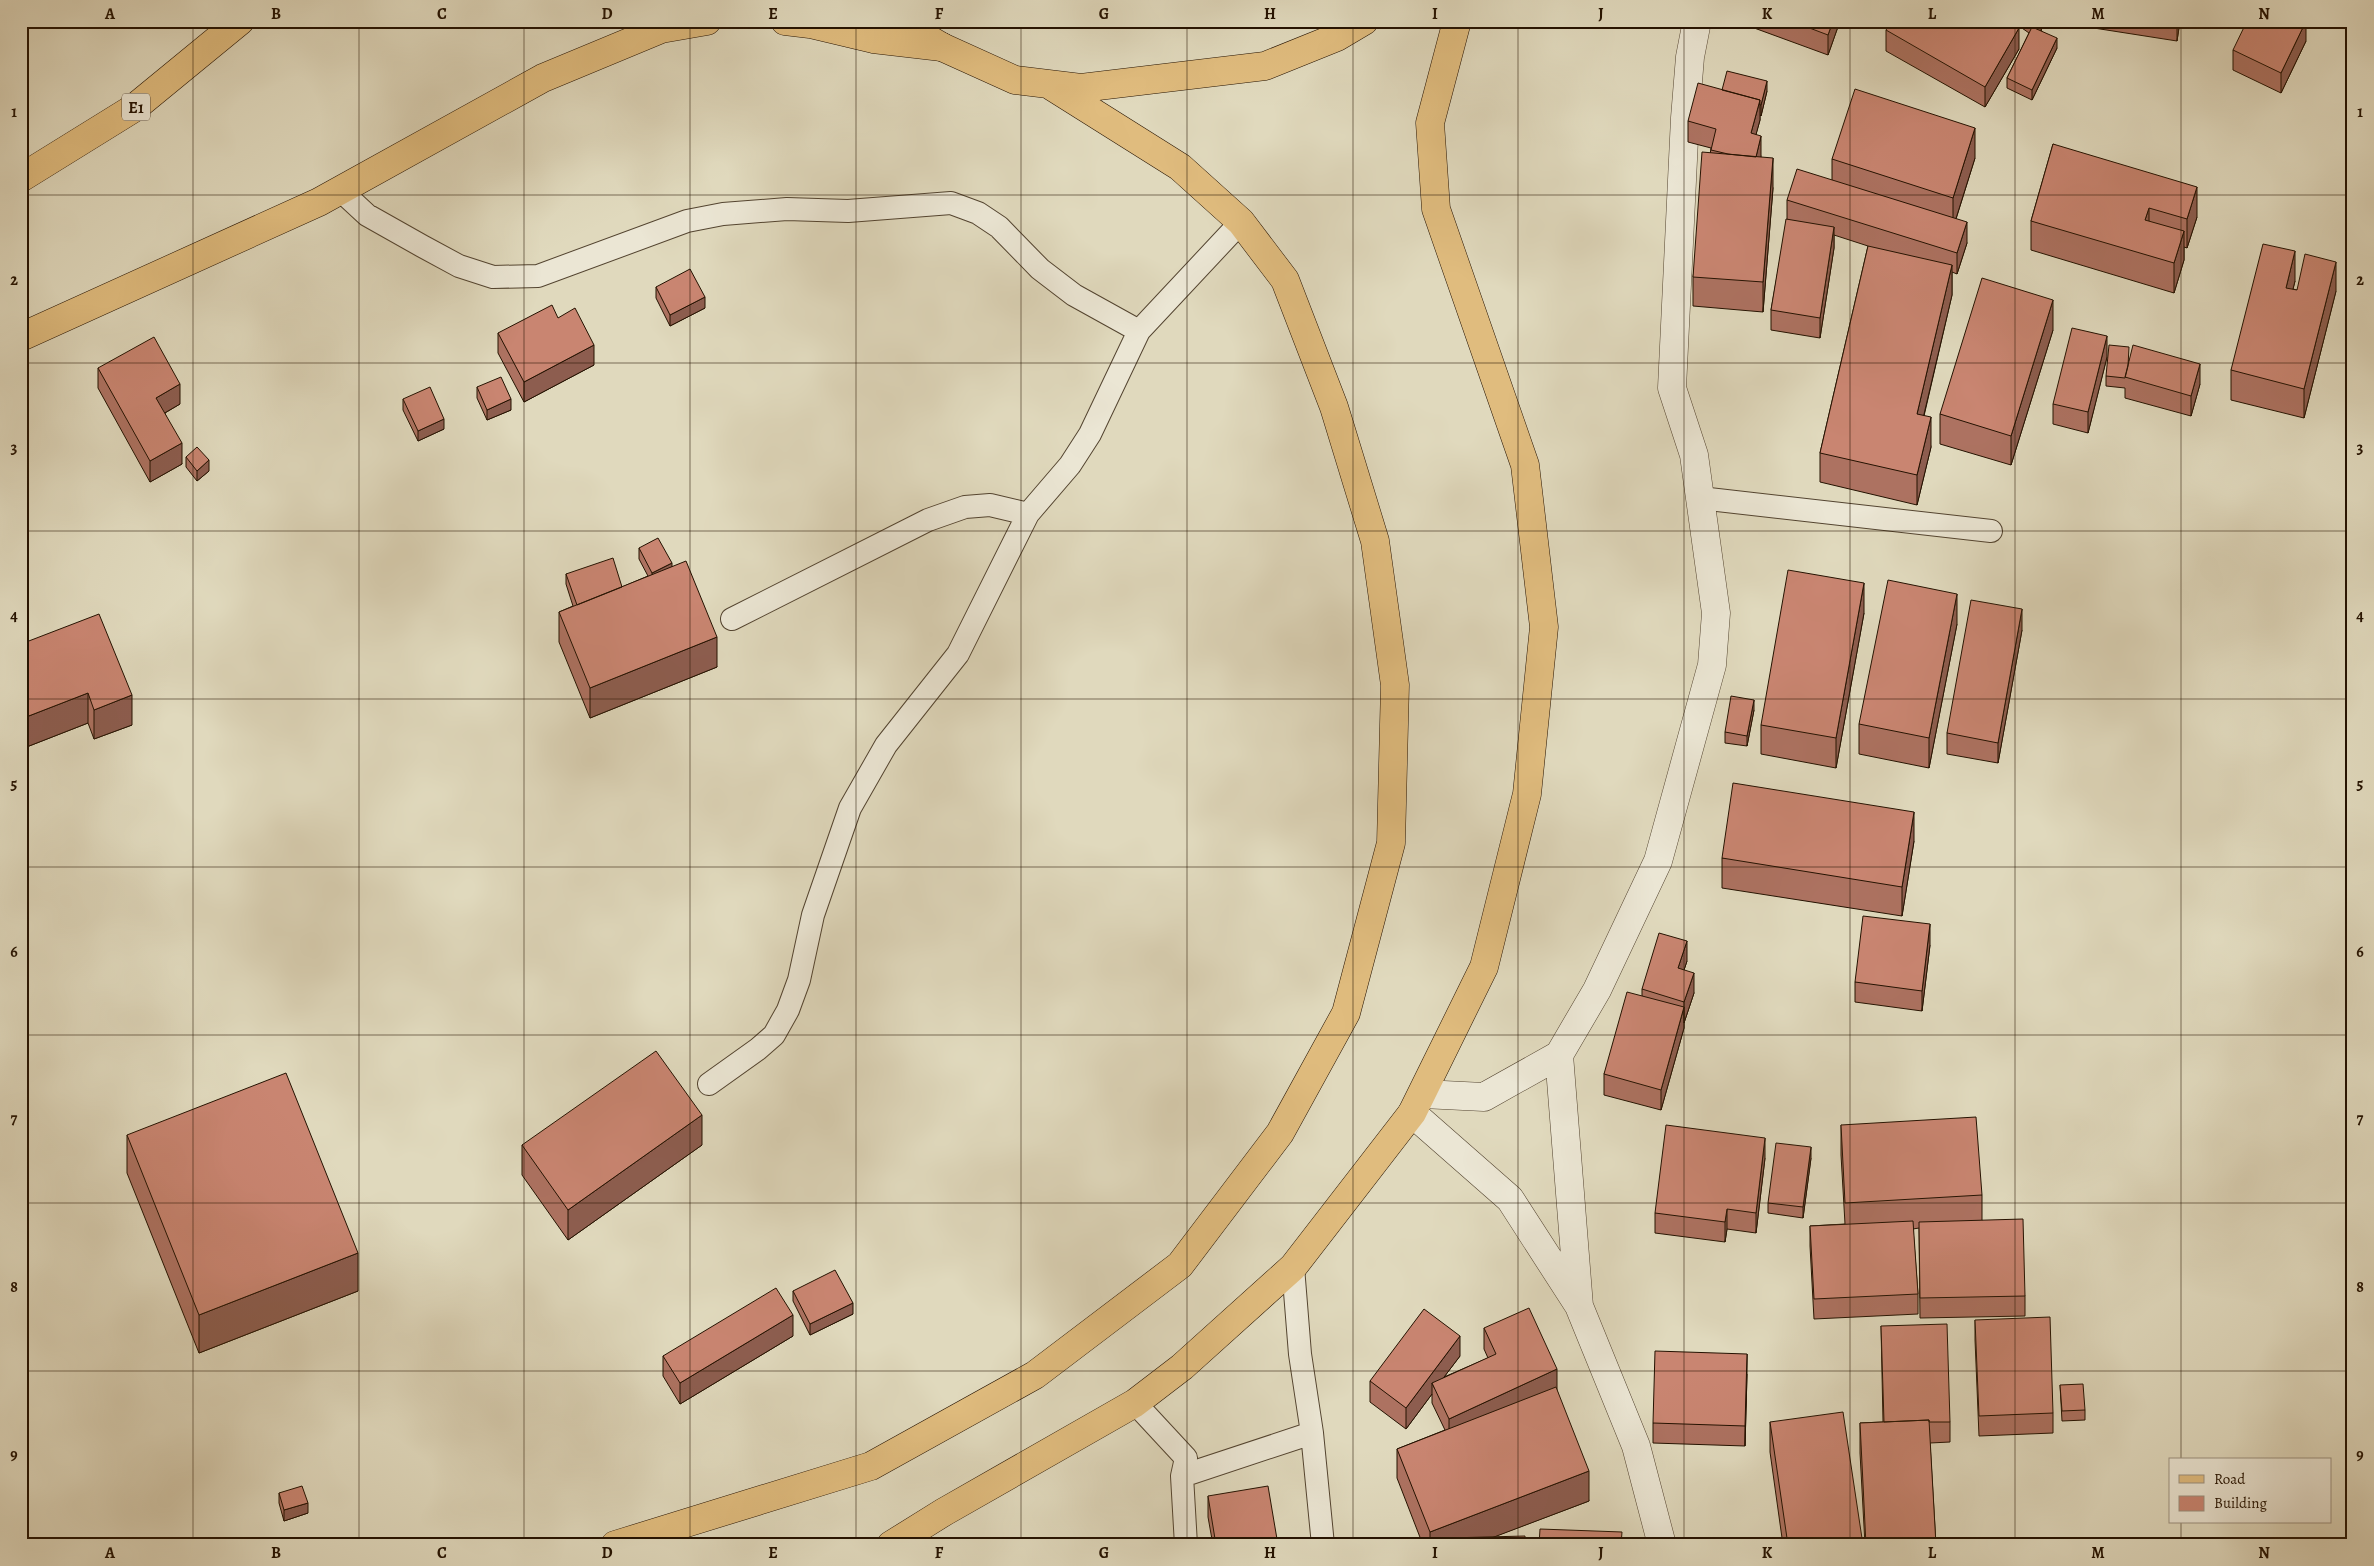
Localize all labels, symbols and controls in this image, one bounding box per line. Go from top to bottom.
text: A [104,3,116,25]
text: B [271,3,281,25]
text: C [437,3,447,25]
text: D [601,3,613,25]
text: E [768,3,778,25]
text: F [935,3,944,25]
text: G [1099,3,1109,25]
text: H [1264,3,1276,25]
text: I [1432,3,1438,25]
text: J [1598,3,1604,25]
text: K [1762,3,1773,25]
text: L [1928,3,1937,25]
text: M [2091,3,2105,25]
text: N [2258,3,2270,25]
road number: E1 [122,94,150,120]
text: 1 [11,101,17,123]
text: 1 [2357,101,2363,123]
text: 2 [10,269,18,291]
text: 2 [2356,269,2364,291]
text: 3 [11,437,18,459]
text: 3 [2357,437,2364,459]
text: 4 [10,605,18,627]
text: 4 [2356,605,2364,627]
text: 5 [11,773,18,795]
text: 5 [2357,773,2364,795]
text: 6 [10,941,18,963]
text: 6 [2356,941,2364,963]
text: 7 [11,1108,18,1130]
text: 7 [2357,1108,2364,1130]
text: 8 [10,1276,18,1298]
text: 8 [2356,1276,2364,1298]
text: 9 [10,1444,18,1466]
text: 9 [2356,1444,2364,1466]
legend [2169,1458,2332,1524]
text: Road [2214,1469,2246,1489]
text: Building [2214,1493,2267,1513]
text: A [104,1542,116,1564]
text: B [271,1542,281,1564]
text: C [437,1542,447,1564]
text: D [601,1542,613,1564]
text: E [768,1542,778,1564]
text: F [935,1542,944,1564]
text: G [1099,1542,1109,1564]
text: H [1264,1542,1276,1564]
text: I [1432,1542,1438,1564]
text: J [1598,1542,1604,1564]
text: K [1762,1542,1773,1564]
text: L [1928,1542,1937,1564]
text: M [2091,1542,2105,1564]
text: N [2258,1542,2270,1564]

